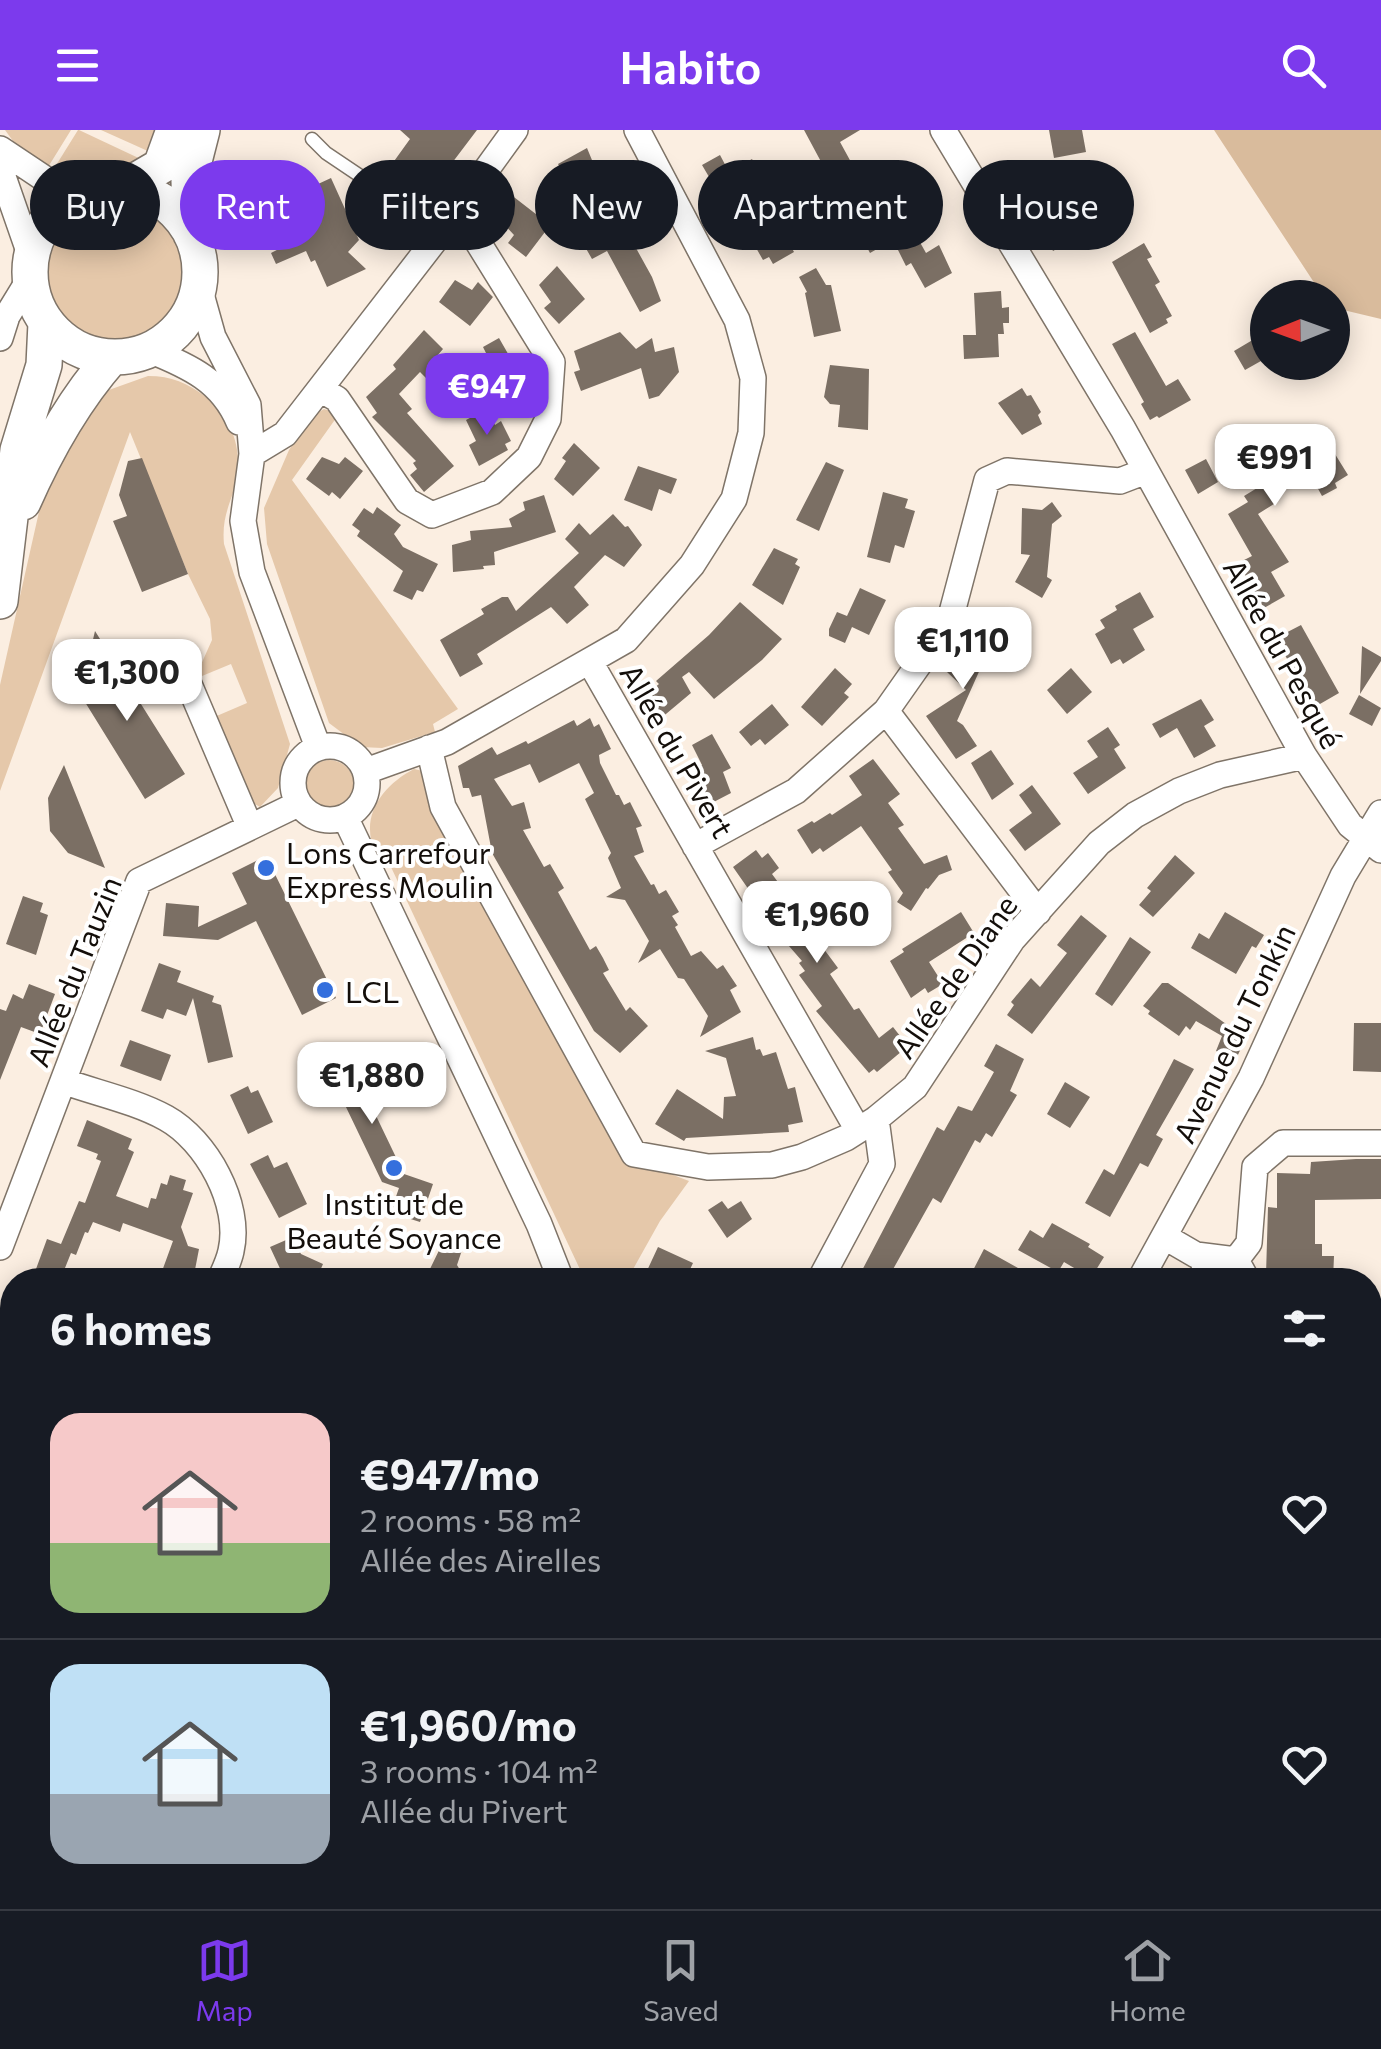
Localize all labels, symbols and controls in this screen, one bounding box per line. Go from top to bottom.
icon: menu [50,38,105,93]
text: Habito [620,38,761,93]
icon: search [1276,38,1331,93]
chip: Buy [30,160,160,250]
chip: Rent [180,160,325,250]
chip: Filters [345,160,515,250]
chip: New [535,160,678,250]
chip: Apartment [698,160,943,250]
chip: House [963,160,1134,250]
north arrow [1250,280,1350,380]
map controls [1250,280,1350,380]
pin: €947 [428,353,546,438]
text: €947 [448,365,526,405]
pin: €991 [1216,424,1334,509]
text: €991 [1237,436,1313,476]
street label: Allée du Pesqué [1217,552,1351,754]
pin: €1,110 [882,607,1044,692]
text: €1,110 [917,619,1009,659]
pin: €1,300 [46,639,208,724]
text: €1,300 [74,651,180,691]
street label: Allée du Pivert [613,656,743,844]
place label: Lons Carrefour Express Moulin [286,833,494,904]
marker: Lons Carrefour Express Moulin [255,857,277,879]
street label: Allée du Tauzin [18,870,128,1072]
pin: €1,960 [736,881,898,966]
street label: Allée de Diane [884,887,1024,1065]
text: €1,960 [764,893,870,933]
street label: Avenue du Tonkin [1164,918,1302,1148]
place label: LCL [345,972,399,1009]
marker: LCL [314,979,336,1001]
pin: €1,880 [291,1042,453,1127]
text: €1,880 [319,1054,425,1094]
marker: Institut de Beauté Soyance [383,1157,405,1179]
place label: Institut de Beauté Soyance [286,1184,502,1255]
icon: filters [1277,1301,1332,1356]
text: 6 homes [50,1302,212,1354]
text: €947/mo [360,1447,540,1499]
icon: home [130,1453,250,1573]
icon: heart [1277,1486,1332,1541]
text: 2 rooms · 58 m² [360,1499,581,1539]
text: Allée des Airelles [360,1539,601,1579]
text: €1,960/mo [360,1698,577,1750]
icon: home [130,1704,250,1824]
icon: heart [1277,1737,1332,1792]
text: 3 rooms · 104 m² [360,1750,598,1790]
text: Allée du Pivert [360,1790,568,1830]
tab: Map [195,1933,253,2027]
tab: Saved [643,1933,719,2027]
tab: Home [1109,1933,1186,2027]

